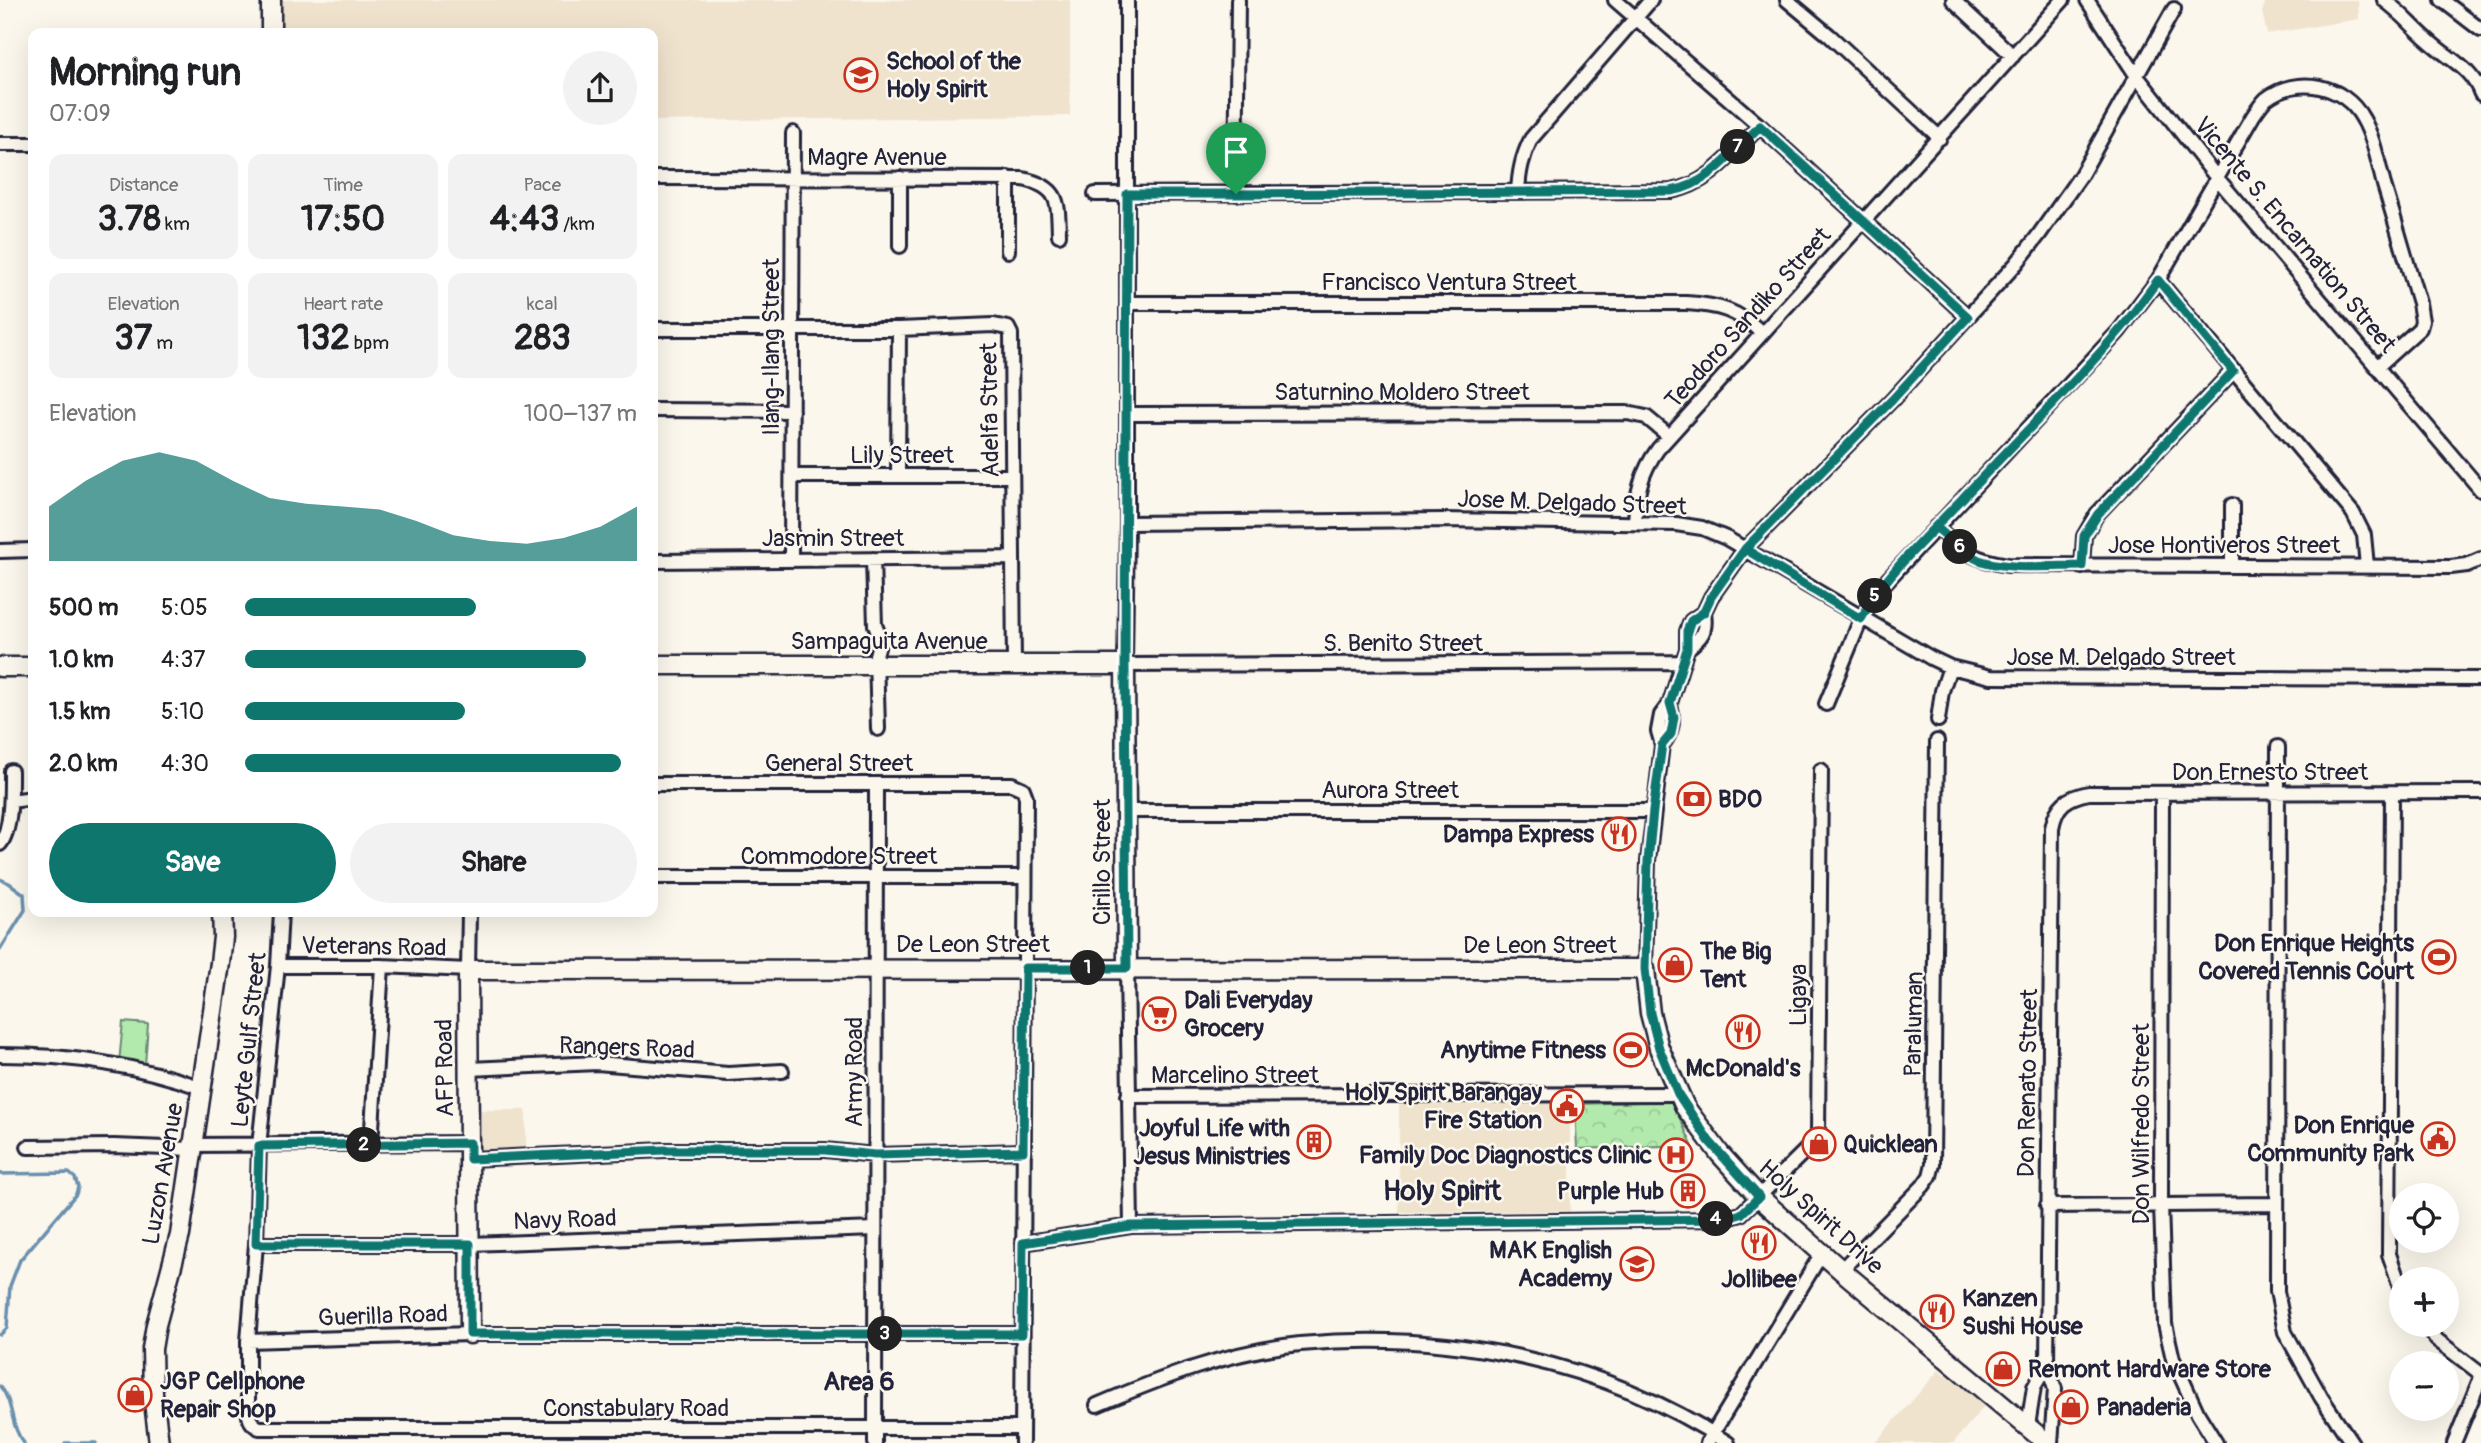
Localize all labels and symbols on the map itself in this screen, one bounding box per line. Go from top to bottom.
place label: School of the Holy Spirit [886,47,1022,104]
school or university icon: School of the Holy Spirit [842,56,880,94]
street label: Vicente S. Encarnation Street [2188,111,2402,359]
pin [1206,122,1266,194]
pin: 7 [1720,130,1756,164]
street label: Magre Avenue [807,143,947,172]
street label: Teodoro Sandiko Street [1659,221,1837,415]
street label: Ilang-Ilang Street [757,258,786,436]
street label: Francisco Ventura Street [1321,268,1577,297]
street label: Adelfa Street [974,342,1006,478]
street label: Saturnino Moldero Street [1274,378,1530,407]
street label: Lily Street [850,441,954,470]
street label: Jose M. Delgado Street [1457,485,1687,522]
street label: Jasmin Street [762,524,905,553]
pin: 6 [1942,530,1978,564]
street label: Jose Hontiveros Street [2108,531,2341,560]
pin: 5 [1857,578,1892,614]
street label: Sampaguita Avenue [790,627,988,656]
street label: S. Benito Street [1323,629,1483,658]
street label: Jose M. Delgado Street [2006,643,2236,672]
street label: General Street [765,749,914,778]
street label: Don Ernesto Street [2172,758,2369,787]
street label: Aurora Street [1321,776,1459,805]
bank icon: BDO [1675,780,1713,818]
place label: BDO [1718,785,1762,814]
street label: Cirillo Street [1088,798,1117,925]
restaurant icon: Dampa Express [1600,815,1638,853]
place label: Dampa Express [1443,820,1594,849]
street label: Commodore Street [741,842,938,871]
place label: Don Enrique Heights Covered Tennis Court [2198,929,2415,986]
street label: De Leon Street [896,930,1050,959]
street label: Veterans Road [301,931,447,963]
street label: De Leon Street [1463,931,1617,960]
place label: The Big Tent [1699,937,1772,994]
sports icon: Don Enrique Heights Covered Tennis Court [2420,938,2458,976]
shop icon: The Big Tent [1656,946,1694,984]
pin: 1 [1070,950,1106,986]
street label: Leyte Gulf Street [225,951,273,1129]
street label: Ligaya [1784,964,1813,1026]
street label: Paraluman [1899,971,1929,1077]
place label: Dali Everyday Grocery [1184,986,1313,1043]
street label: Don Renato Street [2012,988,2044,1178]
supermarket icon: Dali Everyday Grocery [1140,995,1178,1033]
restaurant icon: McDonald's [1724,1013,1762,1051]
street label: Army Road [840,1017,869,1127]
street label: AFP Road [430,1019,460,1117]
street label: Don Wilfredo Street [2127,1023,2156,1225]
street label: Rangers Road [559,1031,695,1065]
sports icon: Anytime Fitness [1612,1031,1650,1069]
place label: Anytime Fitness [1440,1036,1606,1065]
place label: McDonald's [1686,1054,1801,1083]
street label: Marcelino Street [1151,1061,1319,1090]
place label: Holy Spirit Barangay Fire Station [1345,1078,1543,1135]
public building icon: Holy Spirit Barangay Fire Station [1548,1087,1586,1125]
street label: Luzon Avenue [136,1101,190,1247]
place label: Don Enrique Community Park [2247,1111,2415,1168]
place label: Joyful Life with Jesus Ministries [1133,1114,1290,1171]
public building icon: Don Enrique Community Park [2419,1120,2457,1158]
building icon: Joyful Life with Jesus Ministries [1295,1123,1333,1161]
shop icon: Quicklean [1800,1125,1838,1163]
pin: 2 [346,1128,382,1162]
place label: Quicklean [1843,1130,1938,1159]
hospital icon: Family Doc Diagnostics Clinic [1657,1136,1695,1174]
place label: Family Doc Diagnostics Clinic [1359,1141,1652,1170]
street label: Holy Spirit Drive [1753,1153,1889,1281]
building icon: Purple Hub [1669,1172,1707,1210]
district label: Holy Spirit [1383,1174,1502,1209]
place label: Purple Hub [1557,1177,1664,1206]
pin: 4 [1698,1202,1734,1236]
street label: Navy Road [513,1204,617,1236]
restaurant icon: Jollibee [1740,1224,1778,1262]
place label: MAK English Academy [1489,1236,1613,1293]
school or university icon: MAK English Academy [1618,1245,1656,1283]
place label: Jollibee [1721,1265,1798,1294]
place label: Kanzen Sushi House [1962,1284,2084,1341]
restaurant icon: Kanzen Sushi House [1918,1293,1956,1331]
street label: Guerilla Road [317,1299,449,1333]
pin: 3 [868,1316,903,1352]
shop icon: Remont Hardware Store [1984,1350,2022,1388]
place label: Remont Hardware Store [2028,1355,2272,1384]
district label: Area 6 [823,1366,895,1398]
place label: JGP Cellphone Repair Shop [160,1367,306,1424]
shop icon: JGP Cellphone Repair Shop [116,1376,154,1414]
shop icon: Panaderia [2052,1388,2090,1426]
place label: Panaderia [2096,1393,2191,1422]
street label: Constabulary Road [543,1394,729,1423]

